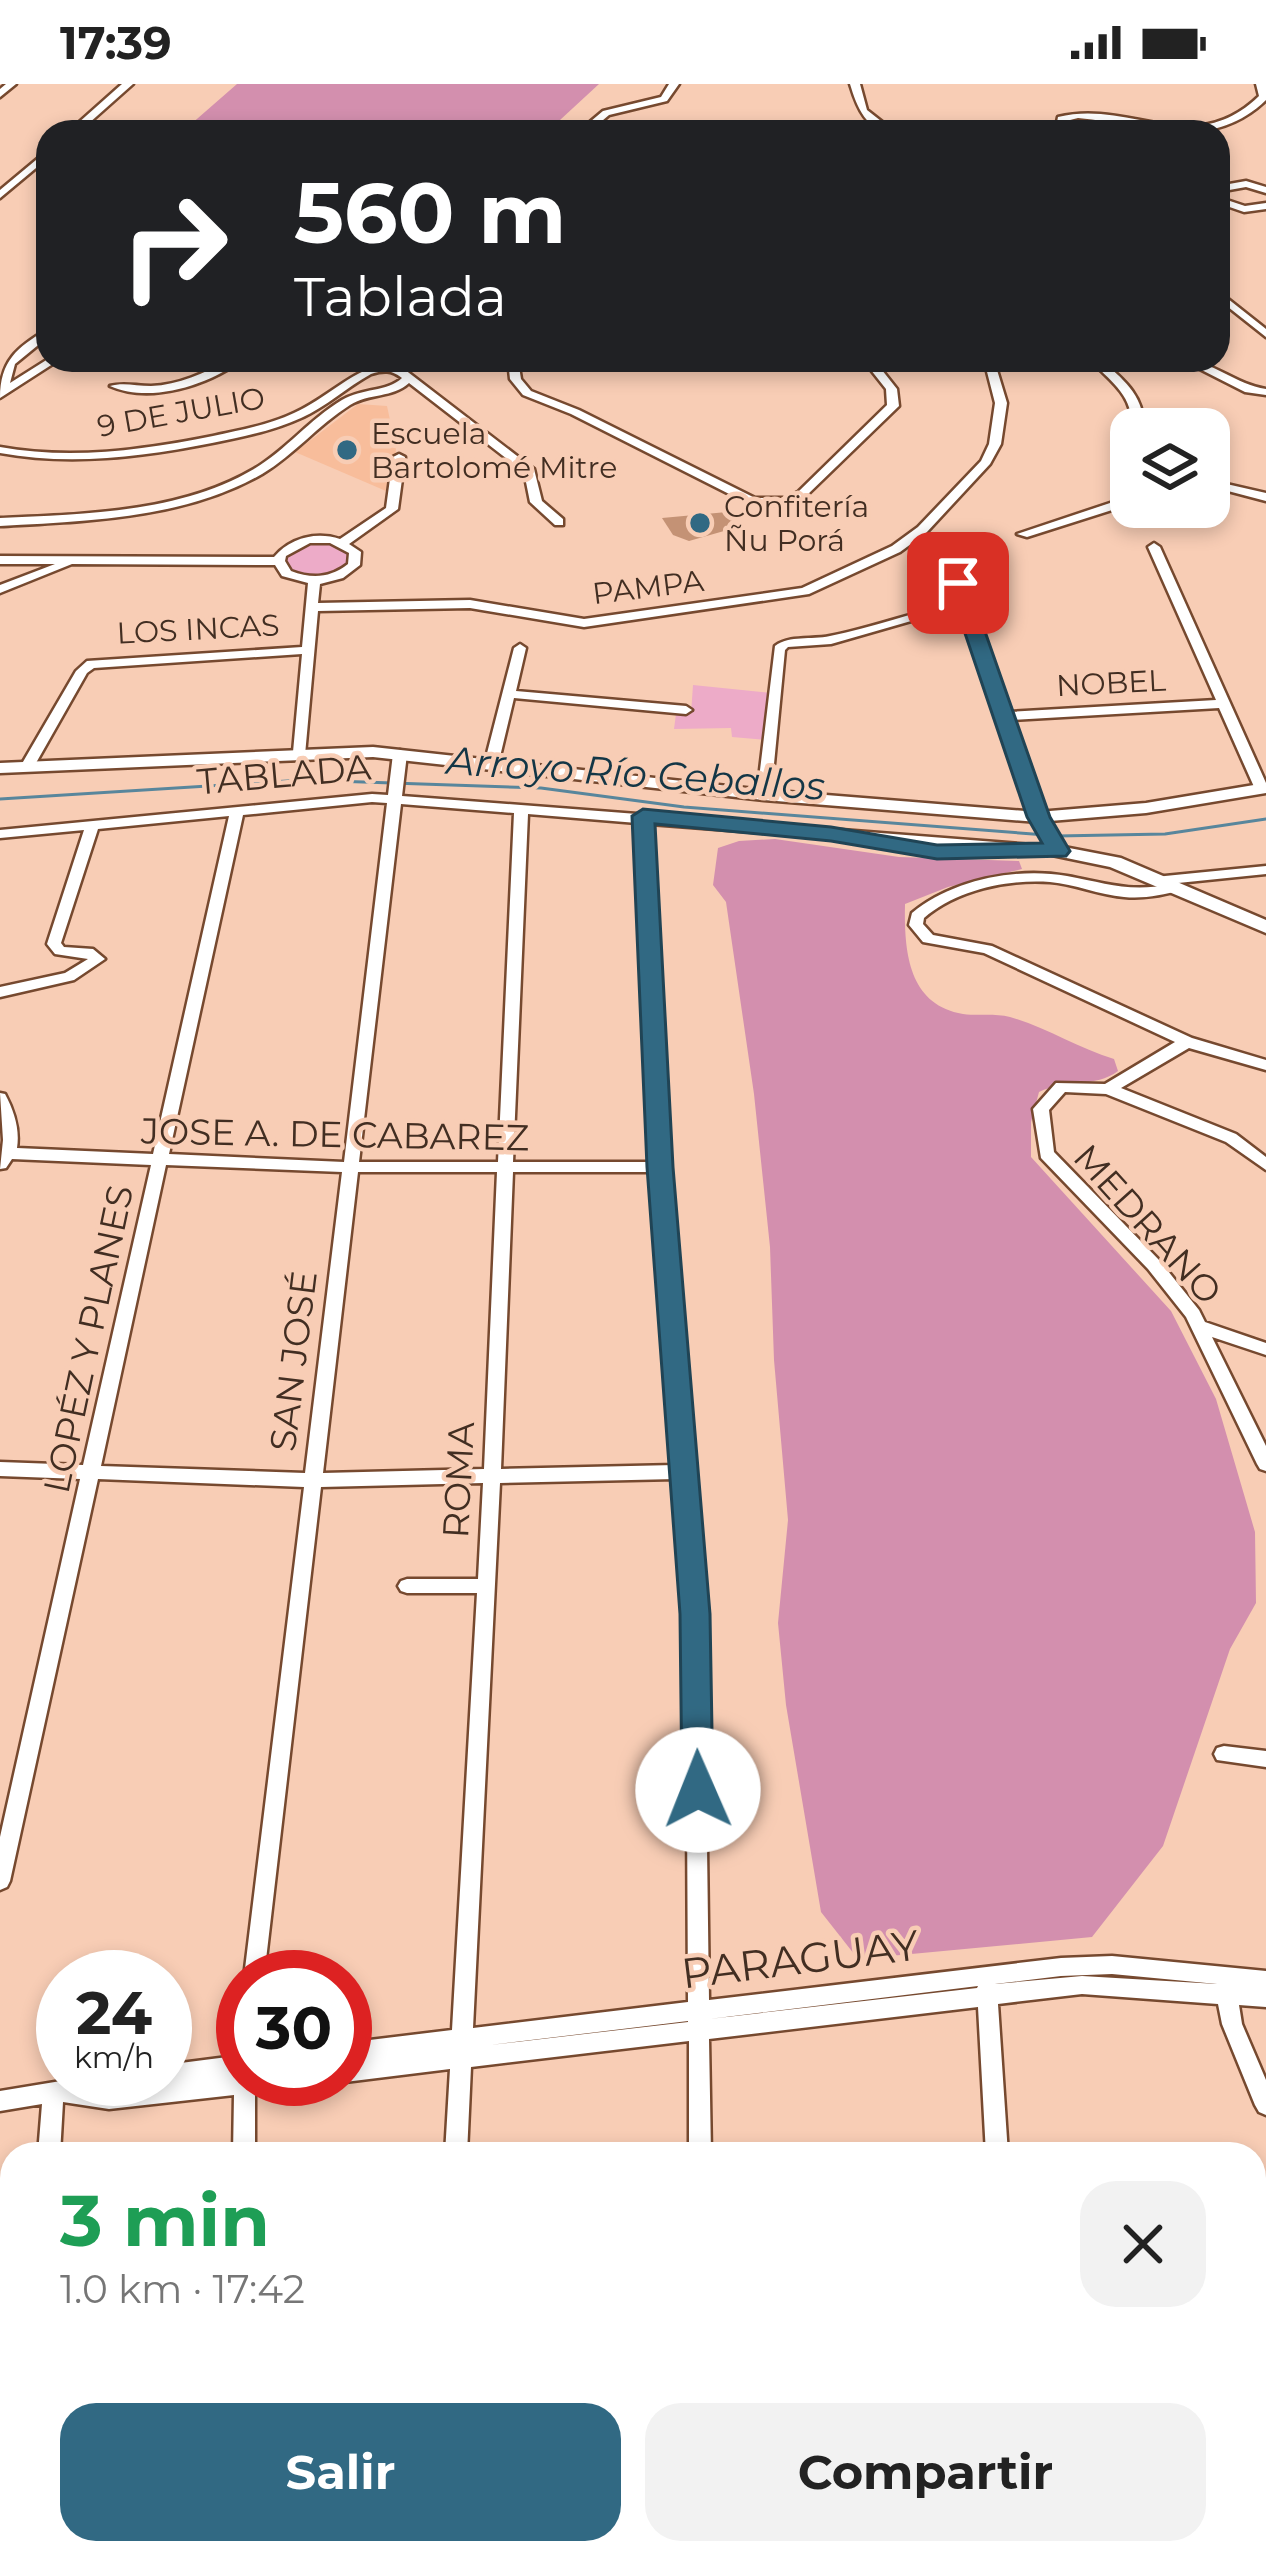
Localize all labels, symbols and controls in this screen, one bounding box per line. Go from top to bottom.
text: 17:39 [60,15,172,70]
text: 560 m [294,162,566,264]
icon: right [96,168,252,324]
text: Tablada [294,264,507,330]
street label: 9 DE JULIO [94,379,268,445]
map controls [1110,408,1230,528]
button: layers [1110,408,1230,528]
place label: Escuela Bartolomé Mitre [371,415,617,486]
marker: Escuela Bartolomé Mitre [334,437,360,463]
place label: Confitería Ñu Porá [724,488,869,559]
marker: Confitería Ñu Porá [687,510,713,536]
pin [907,532,1009,634]
icon: arrive [925,550,991,616]
street label: PAMPA [590,562,706,612]
street label: LOS INCAS [116,606,280,652]
street label: NOBEL [1055,662,1167,704]
water label: Arroyo Río Ceballos [443,736,827,810]
street label: TABLADA [195,744,373,804]
street label: JOSE A. DE CABAREZ [139,1109,530,1159]
street label: MEDRANO [1065,1135,1231,1313]
street label: LOPÉZ Y PLANES [34,1181,142,1497]
street label: SAN JOSÉ [260,1268,326,1454]
street label: ROMA [433,1421,483,1539]
position arrow [635,1727,761,1853]
street label: PARAGUAY [679,1919,922,1999]
speed limit sign: 30 [216,1950,372,2106]
text: 24 [76,1976,152,2049]
text: km/h [74,2039,154,2076]
text: 3 min [60,2176,270,2264]
button: close [1080,2181,1206,2307]
text: 1.0 km · 17:42 [60,2265,305,2313]
button: Salir [60,2403,621,2541]
button: Compartir [645,2403,1206,2541]

